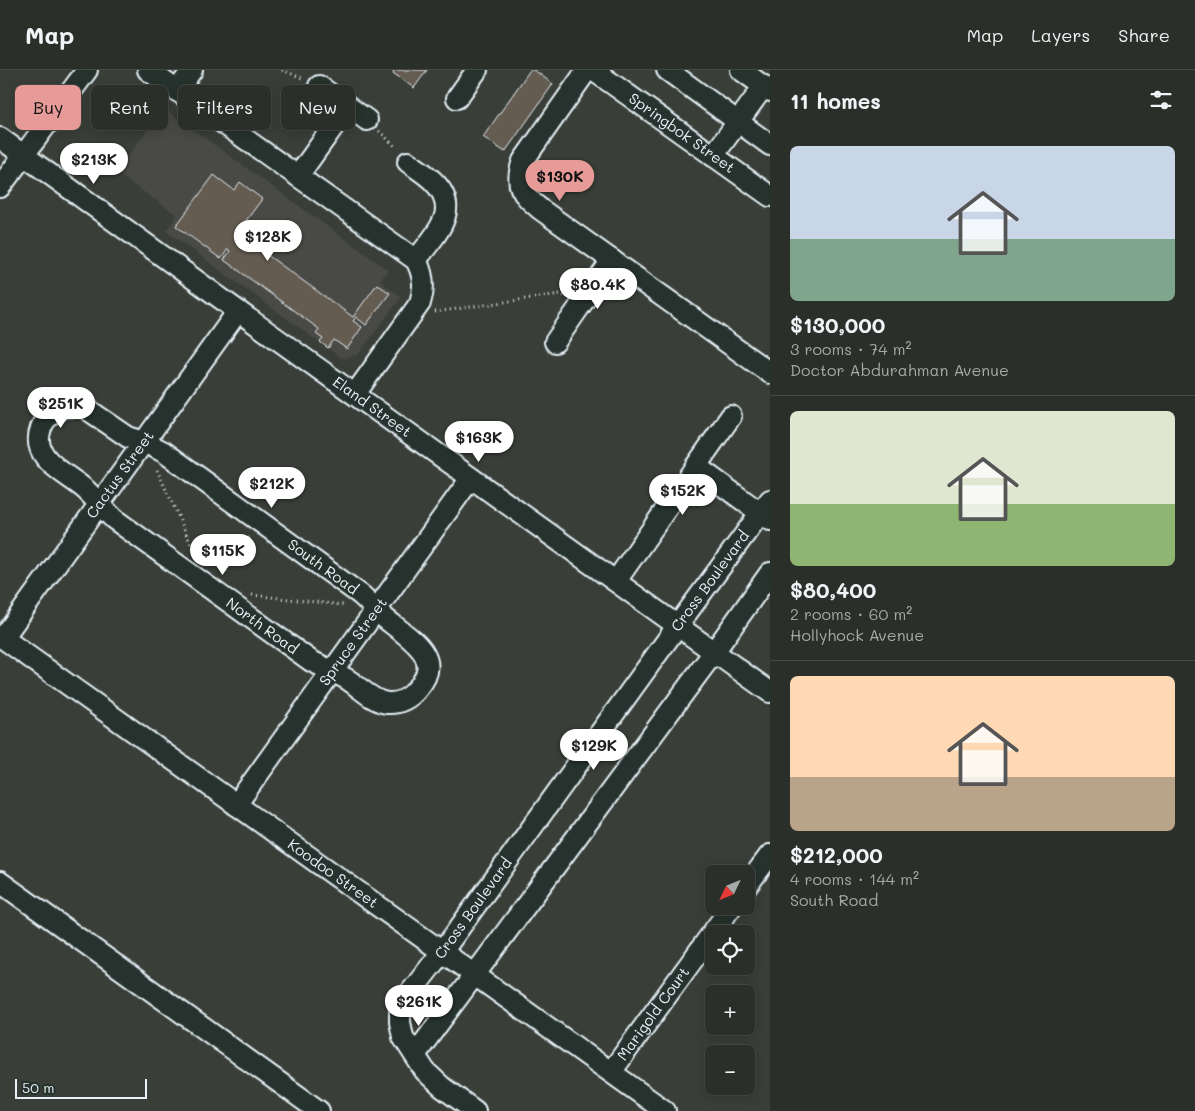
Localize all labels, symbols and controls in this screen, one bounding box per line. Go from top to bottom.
text: Map [25,19,74,50]
text: Map [967,23,1003,47]
text: Layers [1031,23,1090,47]
text: Share [1118,23,1170,47]
chip: Buy [15,85,81,130]
chip: Rent [91,85,168,130]
chip: Filters [178,85,271,130]
chip: New [281,85,355,130]
icon: filters [1147,86,1175,114]
text: 11 homes [790,87,881,114]
street label: Springbok Street [625,88,739,177]
pin: $213K [59,142,129,185]
text: $213K [71,148,117,169]
pin: $130K [525,160,595,202]
text: $130K [536,165,584,186]
icon: home [938,178,1028,268]
pin: $128K [233,220,303,262]
text: $128K [245,225,291,246]
pin: $80.4K [557,268,639,310]
text: $80.4K [570,273,626,294]
text: $130,000 [790,311,885,338]
text: 3 rooms · 74 m² [790,338,911,359]
text: Doctor Abdurahman Avenue [790,359,1009,380]
street label: Eland Street [329,371,416,441]
pin: $251K [26,386,96,429]
text: $251K [38,392,84,413]
pin: $163K [444,420,514,463]
street label: Cactus Street [81,426,158,522]
text: $163K [456,426,502,447]
icon: home [938,444,1028,534]
pin: $212K [237,466,307,509]
text: $212K [249,472,295,493]
pin: $152K [648,474,718,516]
text: $152K [660,479,706,500]
street label: Cross Boulevard [666,526,753,635]
pin: $115K [188,534,258,576]
street label: South Road [284,534,363,599]
text: $115K [201,539,245,560]
text: $80,400 [790,576,876,603]
street label: North Road [222,592,303,658]
street label: Spruce Street [314,593,391,689]
text: 2 rooms · 60 m² [790,603,912,624]
text: Hollyhock Avenue [790,624,924,645]
icon: home [938,709,1028,799]
pin: $129K [559,728,629,771]
text: $129K [571,734,617,755]
street label: Koodoo Street [284,834,383,912]
text: $212,000 [790,841,883,868]
street label: Cross Boulevard [429,853,516,963]
north arrow [705,865,755,915]
map controls [705,865,755,1095]
text: 4 rooms · 144 m² [790,868,919,889]
text: South Road [790,889,878,910]
button: locate [705,925,755,975]
street label: Marigold Court [612,962,693,1064]
pin: $261K [384,984,454,1027]
button: + [705,985,755,1035]
text: $261K [396,990,442,1011]
button: − [705,1045,755,1095]
scale bar [15,1076,148,1099]
text: 50 m [22,1078,54,1097]

